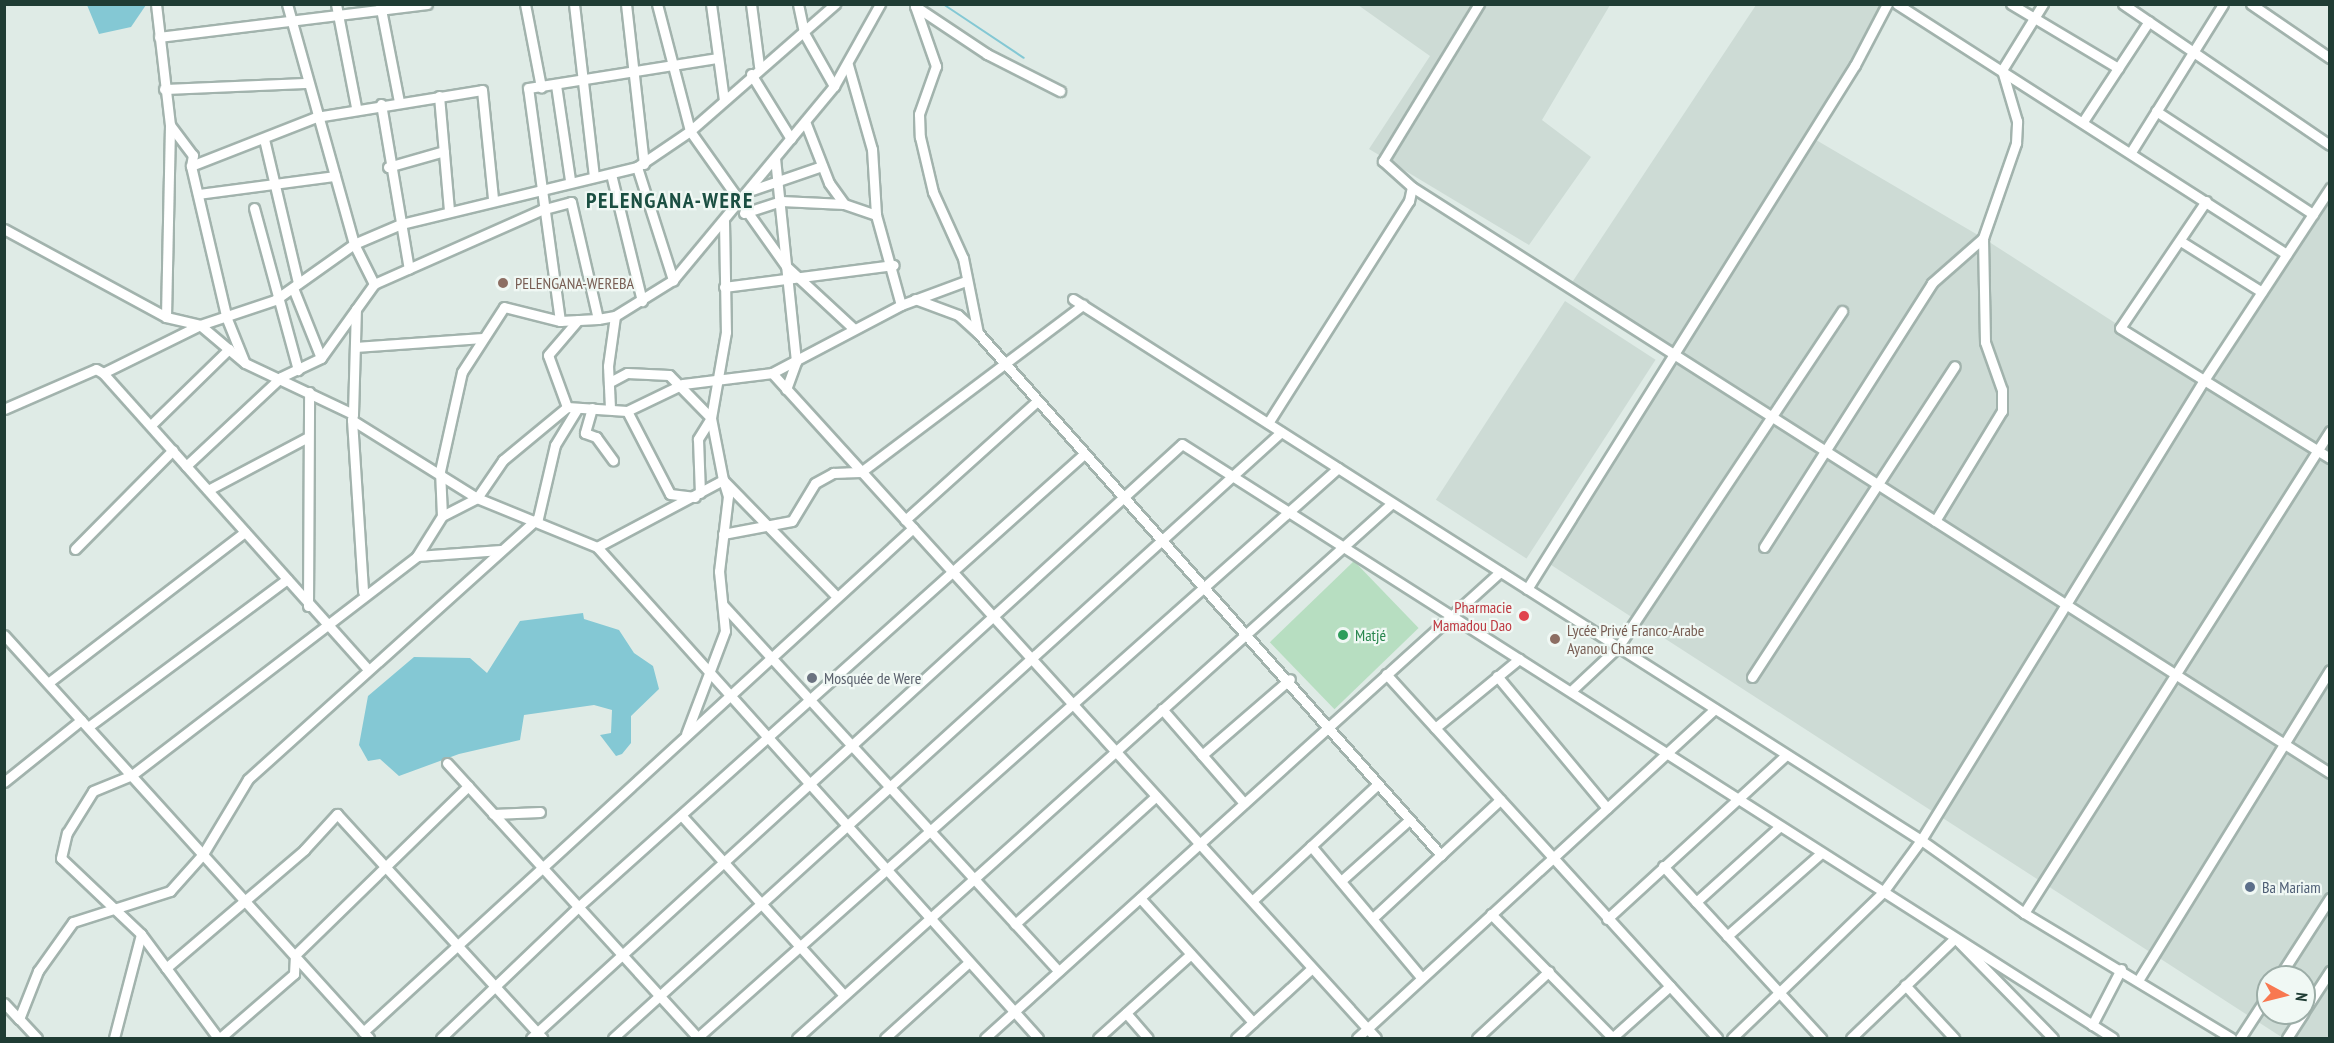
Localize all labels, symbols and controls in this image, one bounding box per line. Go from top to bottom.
district label: PELENGANA-WERE [586,188,754,214]
place label: PELENGANA-WEREBA [515,273,634,293]
marker: PELENGANA-WEREBA [496,276,510,290]
place label: Pharmacie Mamadou Dao [1433,597,1512,635]
marker: Pharmacie Mamadou Dao [1517,609,1531,623]
place label: Lycée Privé Franco-Arabe Ayanou Chamce [1567,620,1704,658]
place label: Matjé [1355,625,1386,645]
marker: Matjé [1336,628,1350,642]
marker: Lycée Privé Franco-Arabe Ayanou Chamce [1548,632,1562,646]
place label: Mosquée de Were [824,668,922,688]
marker: Mosquée de Were [805,671,819,685]
place label: Ba Mariam [2262,877,2321,897]
marker: Ba Mariam [2243,880,2257,894]
north arrow [2256,965,2316,1025]
text: N [2291,991,2312,1002]

